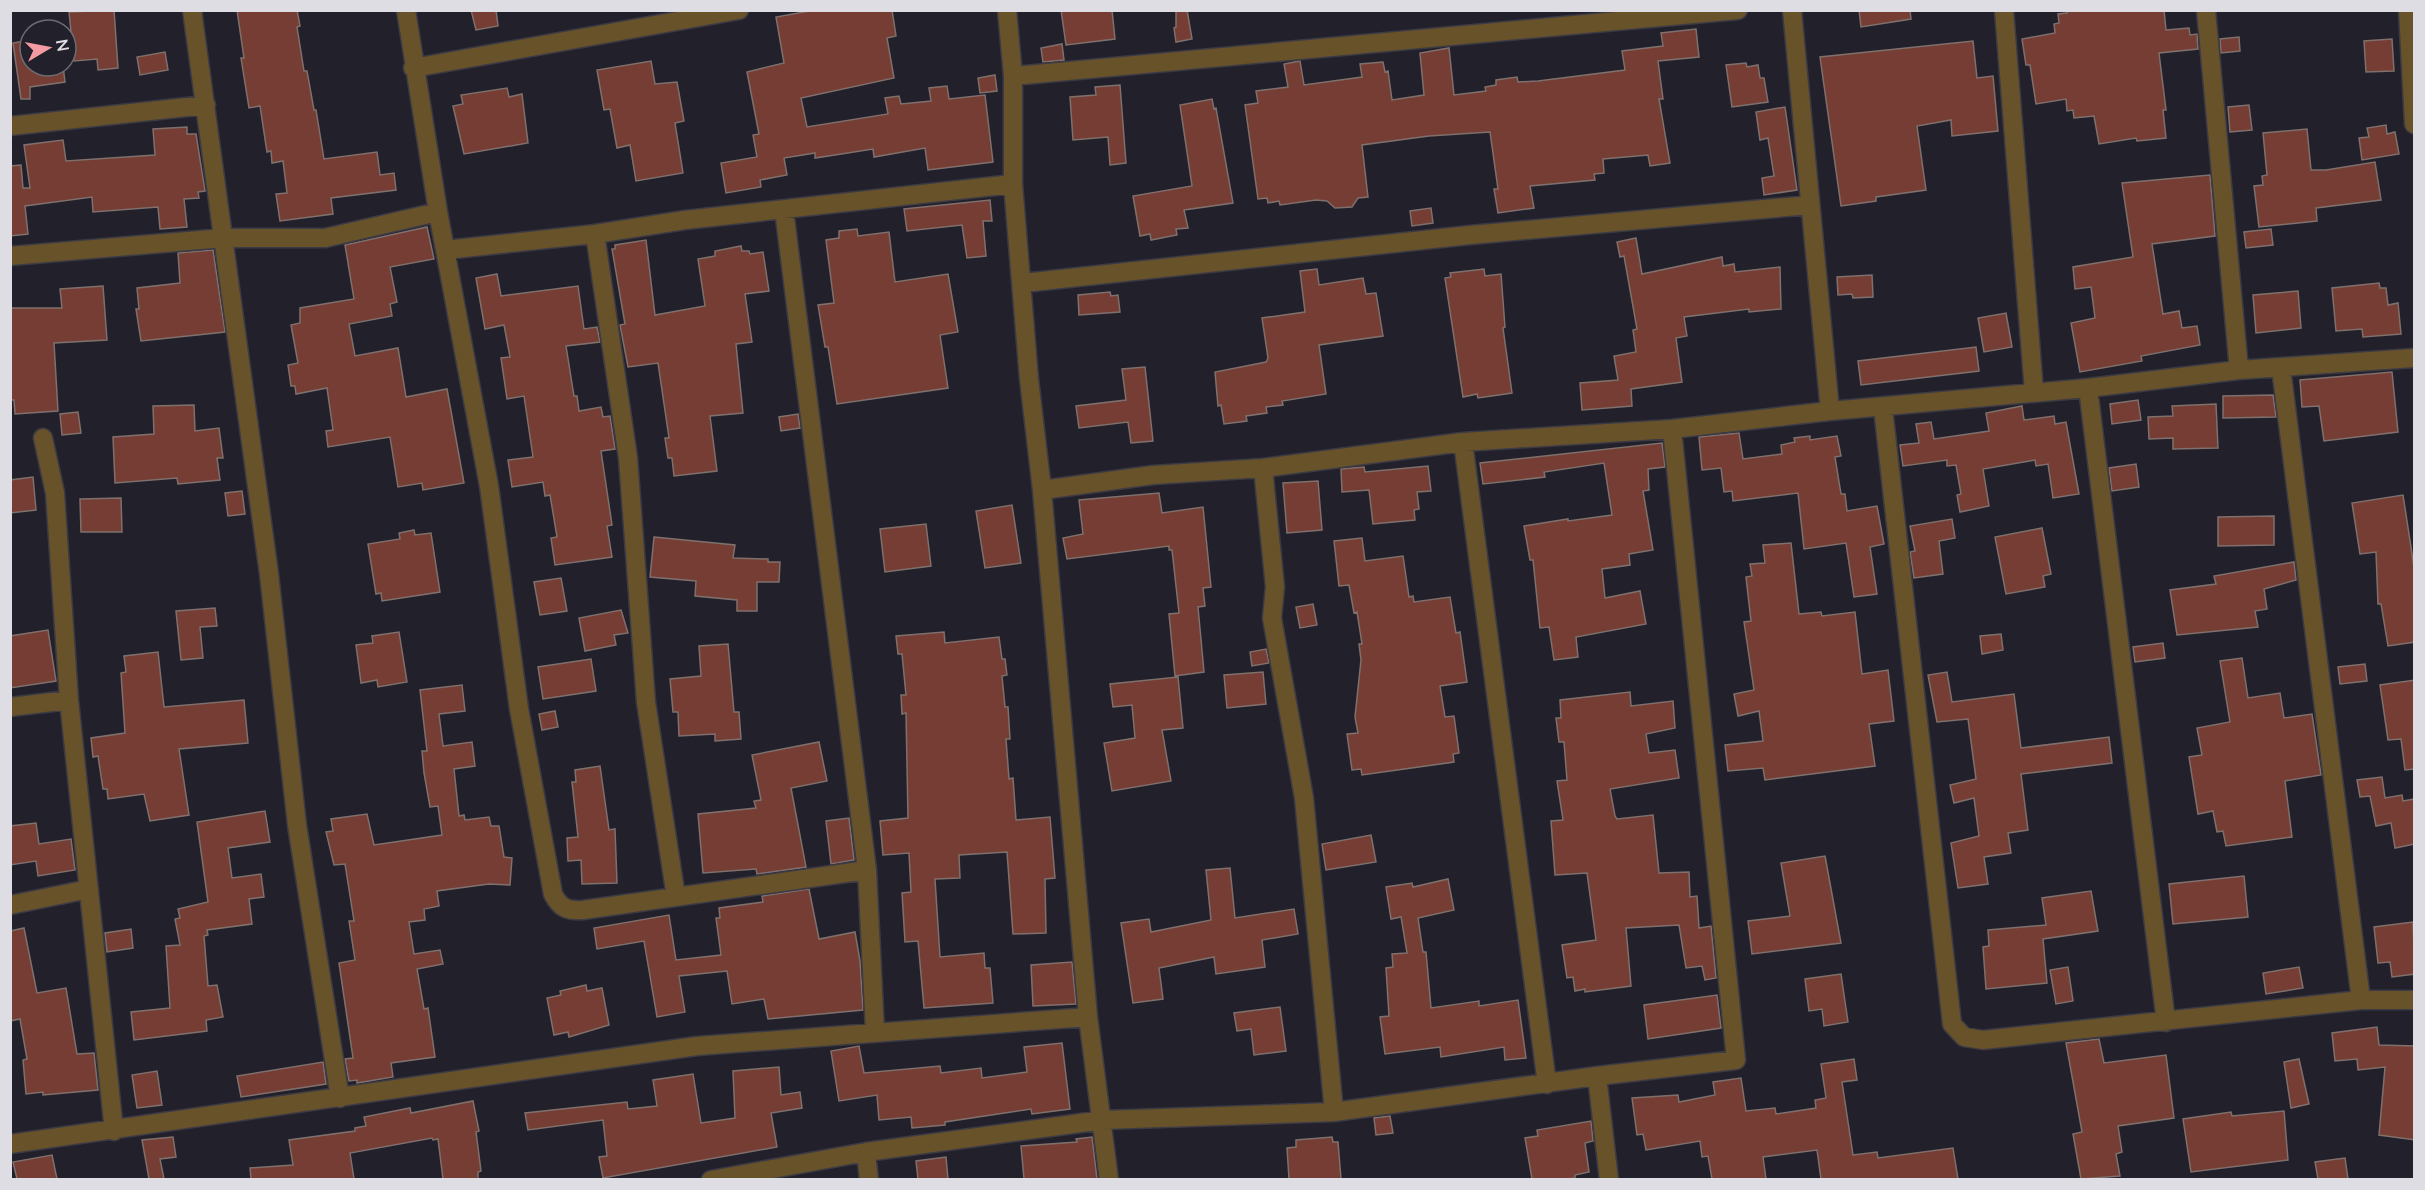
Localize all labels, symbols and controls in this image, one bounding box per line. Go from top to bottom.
north arrow [18,18,78,78]
text: N [53,38,74,53]

